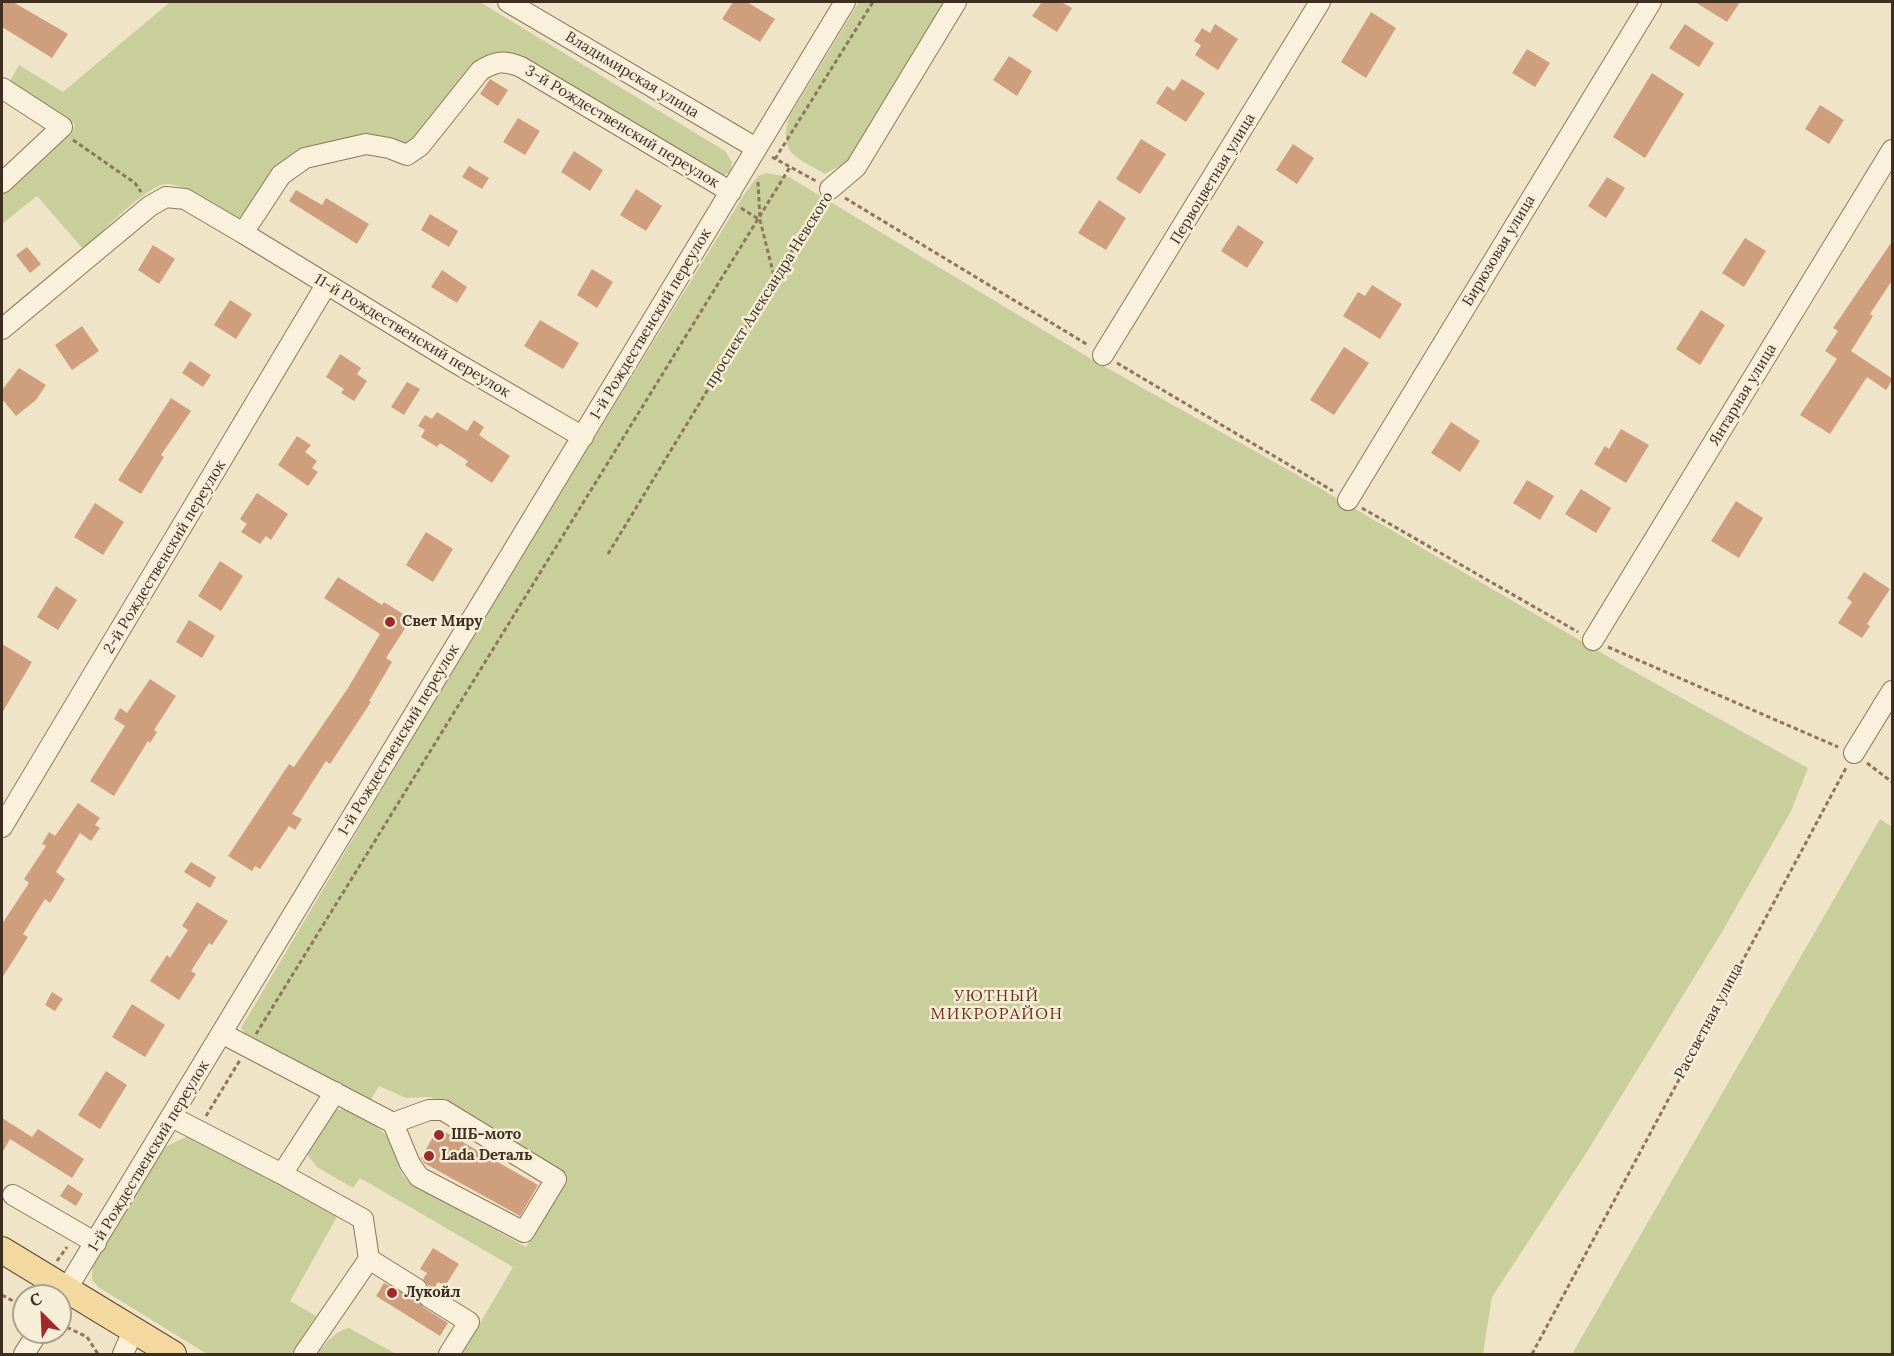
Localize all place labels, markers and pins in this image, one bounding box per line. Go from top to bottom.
place label: Свет Миру [402,613,483,631]
marker: Свет Миру [383,615,397,629]
place label: ШБ-мото [451,1126,521,1144]
marker: ШБ-мото [432,1128,446,1142]
place label: Lada Dеталь [441,1147,532,1165]
marker: Lada Dеталь [422,1149,436,1163]
place label: Лукойл [404,1284,461,1302]
marker: Лукойл [385,1286,399,1300]

